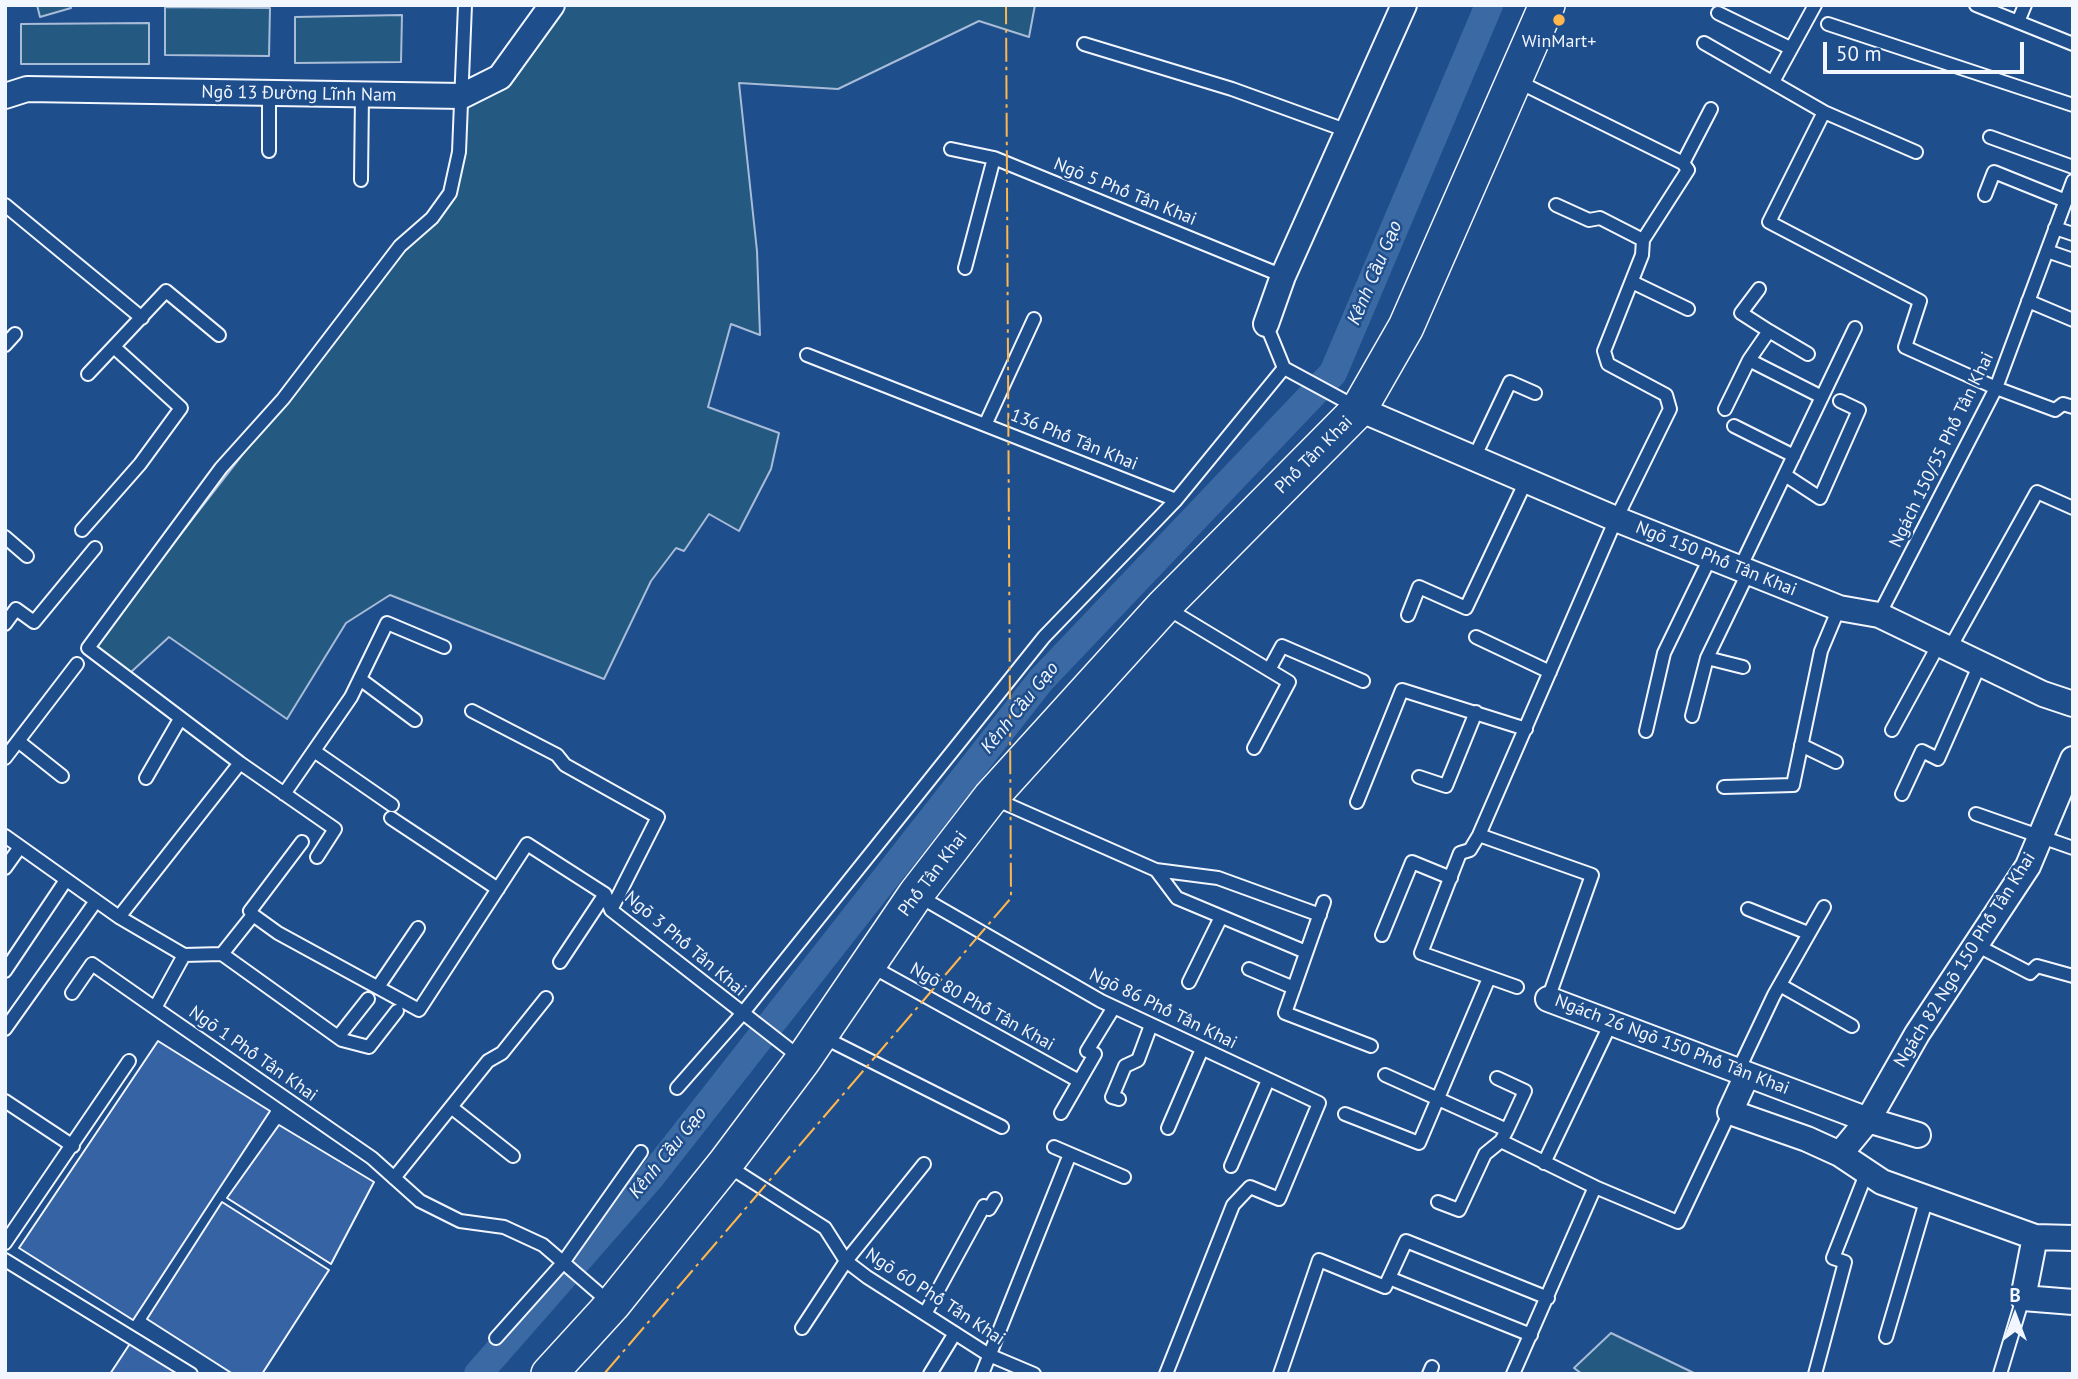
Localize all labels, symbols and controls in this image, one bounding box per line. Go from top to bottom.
marker: WinMart+ [1551,12,1567,28]
scale bar [1826,28,2027,72]
place label: WinMart+ [1522,31,1596,53]
text: 50 m [1836,40,1882,67]
street label: Ngõ 13 Đường Lĩnh Nam [201,81,397,107]
street label: Ngõ 5 Phố Tân Khai [1051,154,1199,230]
water label: Kênh Cầu Gạo [1343,217,1407,329]
street label: Ngách 150/55 Phố Tân Khai [1885,349,1999,551]
street label: 136 Phố Tân Khai [1007,405,1141,475]
street label: Phố Tân Khai [1271,412,1357,498]
street label: Ngõ 150 Phố Tân Khai [1632,517,1800,601]
water label: Kênh Cầu Gạo [976,658,1064,758]
street label: Phố Tân Khai [894,827,972,921]
street label: Ngách 82 Ngõ 150 Phố Tân Khai [1890,848,2040,1072]
street label: Ngõ 3 Phố Tân Khai [620,887,750,1001]
street label: Ngõ 80 Phố Tân Khai [906,958,1058,1056]
street label: Ngõ 86 Phố Tân Khai [1086,964,1240,1054]
street label: Ngách 26 Ngõ 150 Phố Tân Khai [1552,990,1792,1100]
street label: Ngõ 1 Phố Tân Khai [185,1002,321,1106]
water label: Kênh Cầu Gạo [624,1103,712,1203]
street label: Ngõ 60 Phố Tân Khai [861,1244,1009,1350]
north arrow [1980,1281,2050,1351]
text: B [2009,1283,2021,1307]

